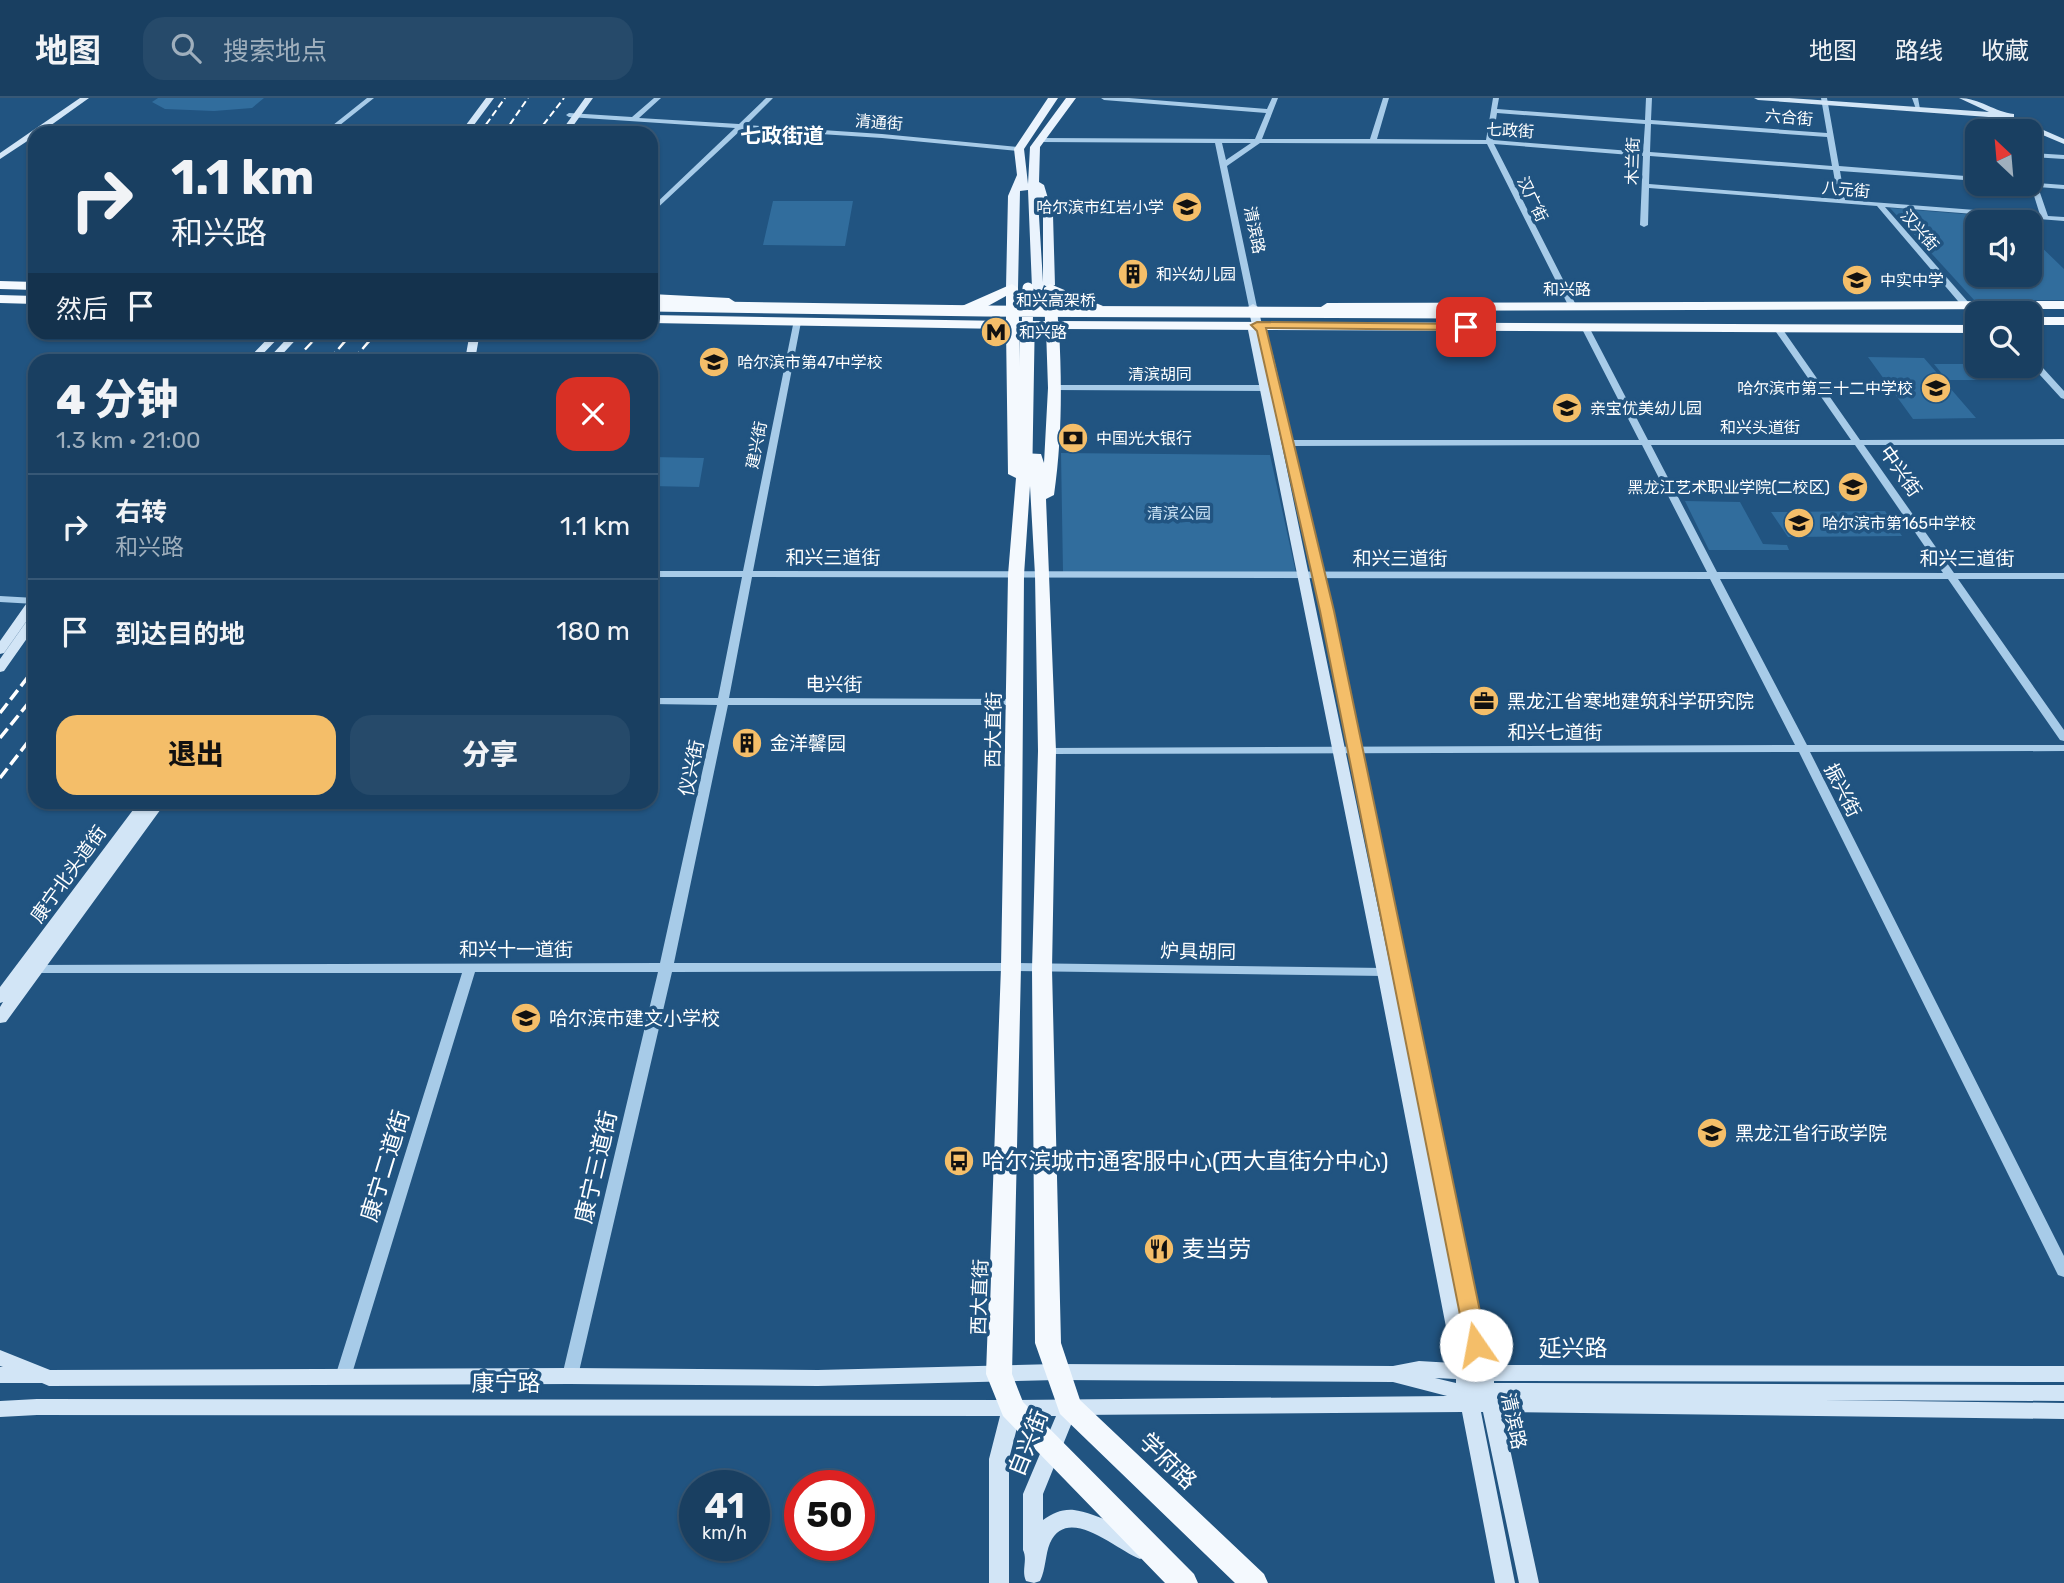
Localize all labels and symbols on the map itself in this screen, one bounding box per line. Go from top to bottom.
street label: 六合街 [1764,106,1814,129]
street label: 清通街 [854,111,904,134]
north arrow [1965,119,2042,196]
street label: 七政街 [1486,120,1534,141]
district label: 七政街道 [740,123,824,148]
street label: 木兰街 [1622,137,1643,185]
street label: 汉广街 [1513,173,1552,225]
street label: 八元街 [1821,178,1871,201]
school or university icon: 哈尔滨市红岩小学 [1170,190,1204,224]
place label: 哈尔滨市红岩小学 [1036,198,1164,217]
street label: 清滨路 [1240,205,1269,256]
street label: 汉兴街 [1897,206,1943,255]
building icon: 和兴幼儿园 [1116,257,1150,291]
school or university icon: 中实中学 [1840,263,1874,297]
place label: 和兴幼儿园 [1156,265,1236,284]
place label: 中实中学 [1880,271,1944,290]
street label: 和兴路 [1543,280,1591,299]
street label: 和兴高架桥 [1016,291,1096,310]
pin [1436,297,1496,357]
metro station icon: 和兴路 [979,315,1013,349]
place label: 和兴路 [1019,323,1067,342]
school or university icon: 哈尔滨市第47中学校 [697,345,731,379]
place label: 哈尔滨市第47中学校 [737,353,883,372]
street label: 清滨胡同 [1128,365,1192,384]
school or university icon: 哈尔滨市第三十二中学校 [1919,371,1953,405]
place label: 哈尔滨市第三十二中学校 [1737,379,1913,398]
school or university icon: 亲宝优美幼儿园 [1550,391,1584,425]
place label: 亲宝优美幼儿园 [1590,399,1702,418]
street label: 和兴头道街 [1720,418,1800,437]
street label: 建兴街 [743,420,770,470]
bank icon: 中国光大银行 [1056,421,1090,455]
place label: 中国光大银行 [1096,429,1192,448]
street label: 中兴街 [1875,441,1926,501]
school or university icon: 黑龙江艺术职业学院(二校区) [1836,470,1870,504]
place label: 黑龙江艺术职业学院(二校区) [1627,478,1830,497]
park label: 清滨公园 [1147,504,1211,523]
school or university icon: 哈尔滨市第165中学校 [1782,506,1816,540]
place label: 哈尔滨市第165中学校 [1822,514,1976,533]
street label: 和兴三道街 [785,546,881,569]
street label: 和兴三道街 [1352,547,1448,570]
street label: 和兴三道街 [1919,547,2015,570]
street label: 电兴街 [805,673,863,696]
office icon: 黑龙江省寒地建筑科学研究院 [1467,684,1501,718]
place label: 黑龙江省寒地建筑科学研究院 [1507,690,1754,713]
street label: 西大直街 [981,692,1006,768]
street label: 和兴七道街 [1507,721,1603,744]
building icon: 金洋馨园 [730,726,764,760]
place label: 金洋馨园 [770,732,846,755]
street label: 仪兴街 [674,738,709,798]
street label: 振兴街 [1819,760,1866,821]
street label: 康宁北头道街 [26,821,111,927]
street label: 和兴十一道街 [459,938,573,961]
street label: 炉具胡同 [1160,939,1236,964]
school or university icon: 哈尔滨市建文小学校 [509,1001,543,1035]
place label: 哈尔滨市建文小学校 [549,1007,720,1030]
street label: 康宁二道街 [355,1107,415,1225]
street label: 康宁三道街 [569,1108,623,1226]
school or university icon: 黑龙江省行政学院 [1695,1116,1729,1150]
place label: 黑龙江省行政学院 [1735,1122,1887,1145]
bus stop icon: 哈尔滨城市通客服中心(西大直街分中心) [942,1144,976,1178]
place label: 哈尔滨城市通客服中心(西大直街分中心) [982,1147,1389,1175]
restaurant icon: 麦当劳 [1142,1232,1176,1266]
place label: 麦当劳 [1182,1235,1251,1263]
street label: 西大直街 [967,1259,992,1335]
position arrow [1439,1308,1513,1382]
street label: 延兴路 [1539,1334,1608,1362]
street label: 康宁路 [472,1369,541,1397]
street label: 清滨路 [1496,1391,1531,1451]
street label: 自兴街 [1002,1406,1054,1480]
street label: 学府路 [1133,1427,1203,1495]
speed limit sign: 50 [784,1470,875,1561]

